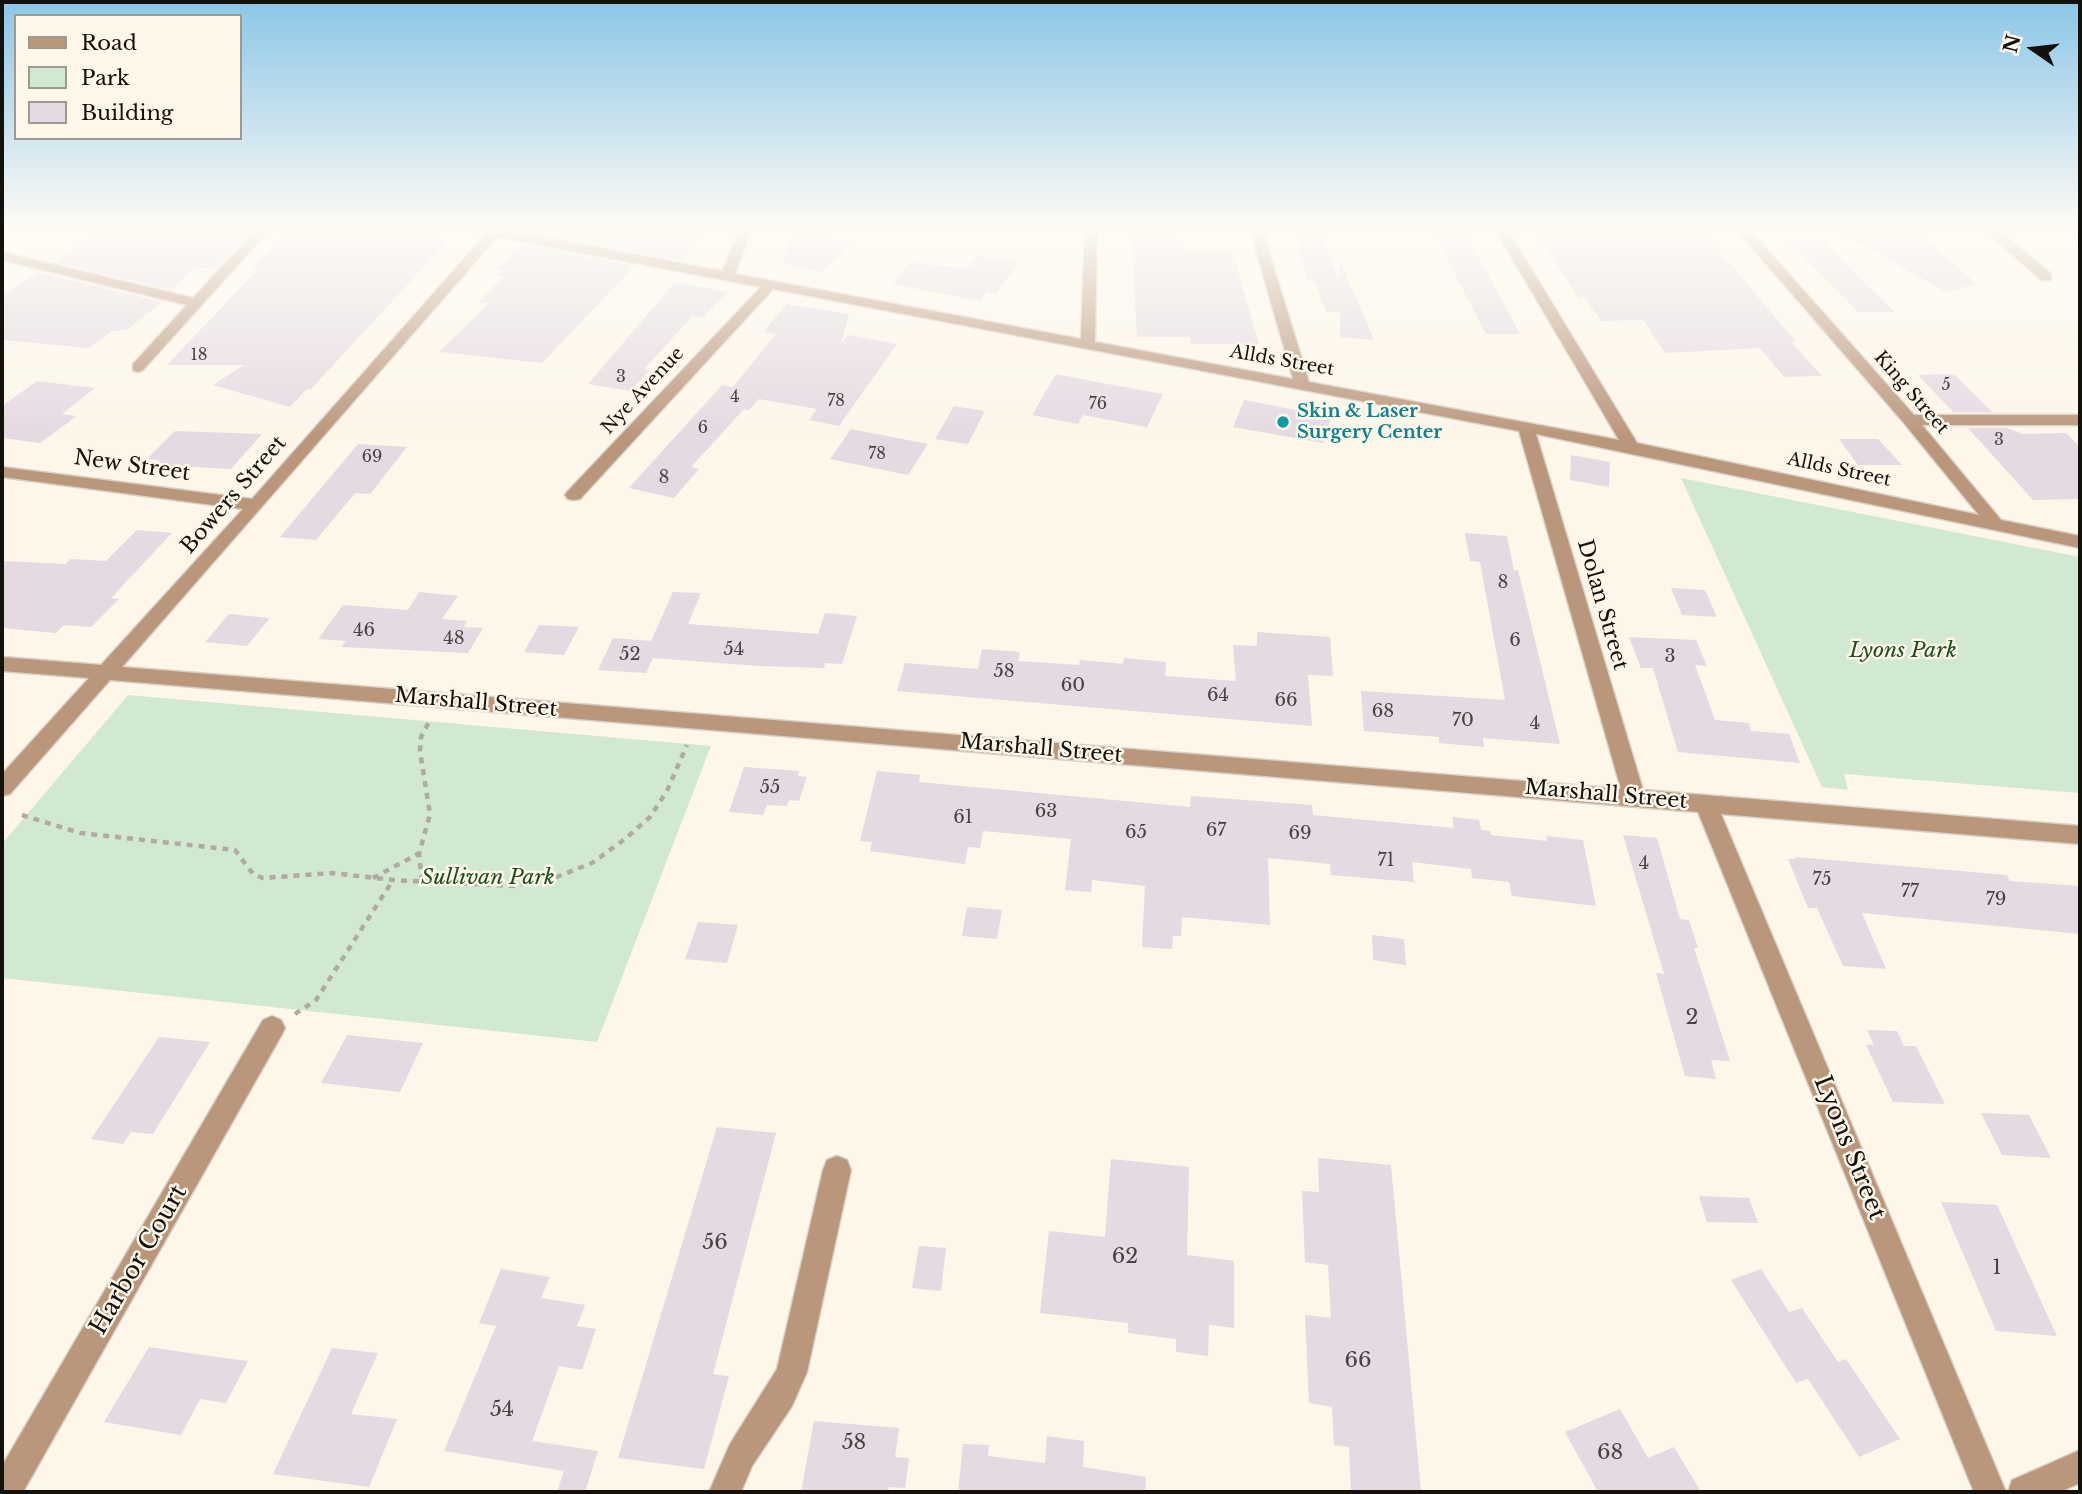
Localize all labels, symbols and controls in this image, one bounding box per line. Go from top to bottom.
legend [14,14,242,140]
north arrow [1998,14,2068,84]
text: Road [81,30,137,56]
text: N [1999,32,2025,55]
text: Park [81,65,130,91]
text: Building [81,100,173,126]
street label: Allds Street [1228,341,1336,381]
street label: Nye Avenue [597,343,689,439]
house number: 18 [191,345,207,365]
street label: King Street [1869,347,1953,439]
house number: 3 [616,367,626,387]
house number: 5 [1941,375,1951,395]
house number: 4 [730,387,740,407]
house number: 78 [827,391,845,411]
house number: 76 [1089,394,1107,414]
place label: Skin & Laser Surgery Center [1297,401,1442,444]
marker: Skin & Laser Surgery Center [1275,414,1291,430]
house number: 6 [698,418,708,438]
house number: 3 [1994,430,2004,450]
street label: Bowers Street [176,431,292,559]
house number: 78 [868,444,886,464]
street label: New Street [72,445,192,487]
house number: 69 [362,447,382,467]
street label: Allds Street [1785,448,1893,492]
house number: 8 [659,467,669,489]
street label: Dolan Street [1571,537,1633,673]
house number: 8 [1498,572,1508,594]
house number: 46 [353,620,375,642]
house number: 48 [443,628,465,650]
house number: 6 [1509,630,1521,652]
park label: Lyons Park [1849,638,1957,664]
house number: 54 [724,639,744,661]
house number: 52 [619,644,641,666]
house number: 3 [1664,646,1676,668]
house number: 58 [993,661,1015,683]
house number: 60 [1061,675,1085,697]
street label: Marshall Street [394,683,558,723]
house number: 64 [1207,685,1229,707]
house number: 66 [1274,690,1298,712]
house number: 68 [1372,701,1394,723]
house number: 70 [1452,710,1474,732]
house number: 4 [1530,713,1540,735]
street label: Marshall Street [959,729,1123,769]
street label: Marshall Street [1524,775,1688,815]
house number: 55 [760,777,780,799]
house number: 63 [1035,801,1057,823]
house number: 61 [953,807,973,829]
house number: 67 [1206,820,1226,842]
house number: 65 [1125,822,1147,844]
house number: 69 [1288,823,1312,845]
house number: 71 [1377,850,1395,872]
house number: 4 [1639,853,1649,875]
park label: Sullivan Park [421,865,555,891]
house number: 75 [1812,869,1832,891]
house number: 77 [1901,881,1919,903]
house number: 79 [1986,889,2006,911]
house number: 2 [1686,1005,1698,1031]
street label: Lyons Street [1807,1072,1891,1224]
street label: Harbor Court [84,1180,194,1340]
house number: 56 [702,1230,728,1256]
house number: 62 [1112,1244,1138,1270]
house number: 1 [1992,1255,2002,1281]
house number: 66 [1344,1348,1372,1374]
house number: 54 [490,1397,514,1423]
house number: 58 [842,1430,866,1456]
house number: 68 [1597,1440,1623,1466]

